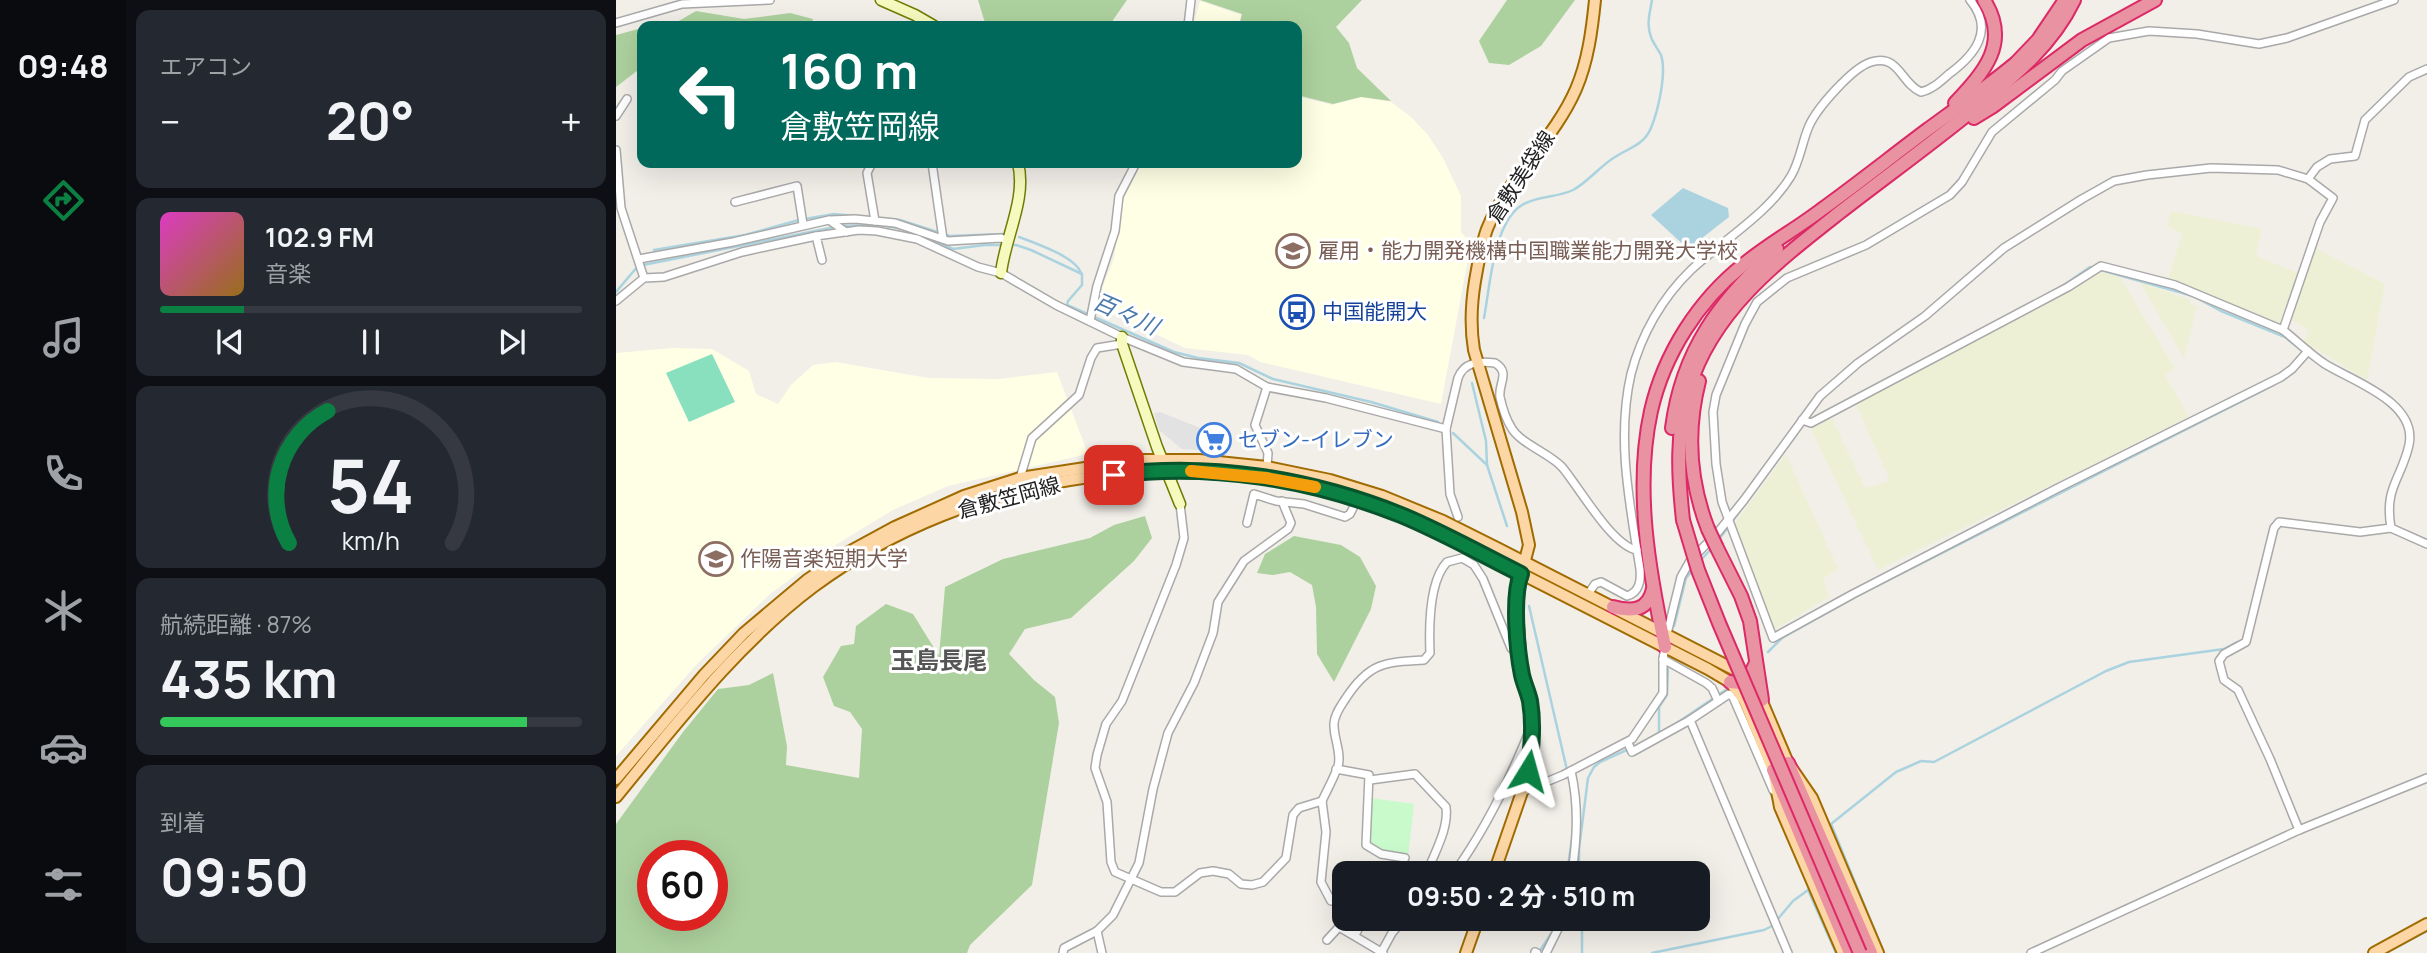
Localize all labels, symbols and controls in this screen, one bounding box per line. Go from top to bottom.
text: 160 m [780,37,918,104]
text: 09:48 [18,44,108,88]
icon: left [665,49,756,140]
text: エアコン [160,50,252,82]
text: 20° [326,85,415,156]
text: − [160,95,181,147]
text: + [560,95,582,147]
text: 倉敷笠岡線 [780,104,940,148]
street label: 倉敷美袋線 [1480,125,1560,228]
icon: directions [39,176,88,225]
text: 102.9 FM [265,219,374,255]
school or university icon: 雇用・能力開発機構中国職業能力開発大学校 [1274,232,1312,270]
place label: 雇用・能力開発機構中国職業能力開発大学校 [1318,236,1738,264]
text: 音楽 [265,257,311,289]
water label: 百々川 [1088,284,1167,343]
bus stop icon: 中国能開大 [1278,293,1316,331]
place label: 中国能開大 [1322,297,1427,325]
icon: music [39,313,88,362]
icon: previous [211,323,249,361]
icon: pause [352,323,390,361]
icon: next [493,323,531,361]
supermarket icon: セブン-イレブン [1195,421,1233,459]
place label: セブン-イレブン [1238,425,1394,453]
text: 54 [328,435,414,535]
pin [1084,445,1144,505]
icon: phone [39,449,88,498]
icon: arrive [1095,456,1133,494]
street label: 倉敷笠岡線 [954,470,1063,524]
text: km/h [342,522,400,557]
school or university icon: 作陽音楽短期大学 [697,540,735,578]
place label: 作陽音楽短期大学 [740,544,908,572]
icon: climate [39,586,88,635]
text: 航続距離 · 87% [160,608,312,640]
text: 435 km [160,643,337,714]
district label: 玉島長尾 [891,643,987,676]
icon: car [39,723,88,772]
position arrow [1491,734,1565,808]
text: 到着 [160,806,206,838]
speed limit sign: 60 [637,840,728,931]
text: 09:50 [160,841,309,912]
icon: filters [39,860,88,909]
text: 09:50 · 2 分 · 510 m [1407,878,1635,914]

